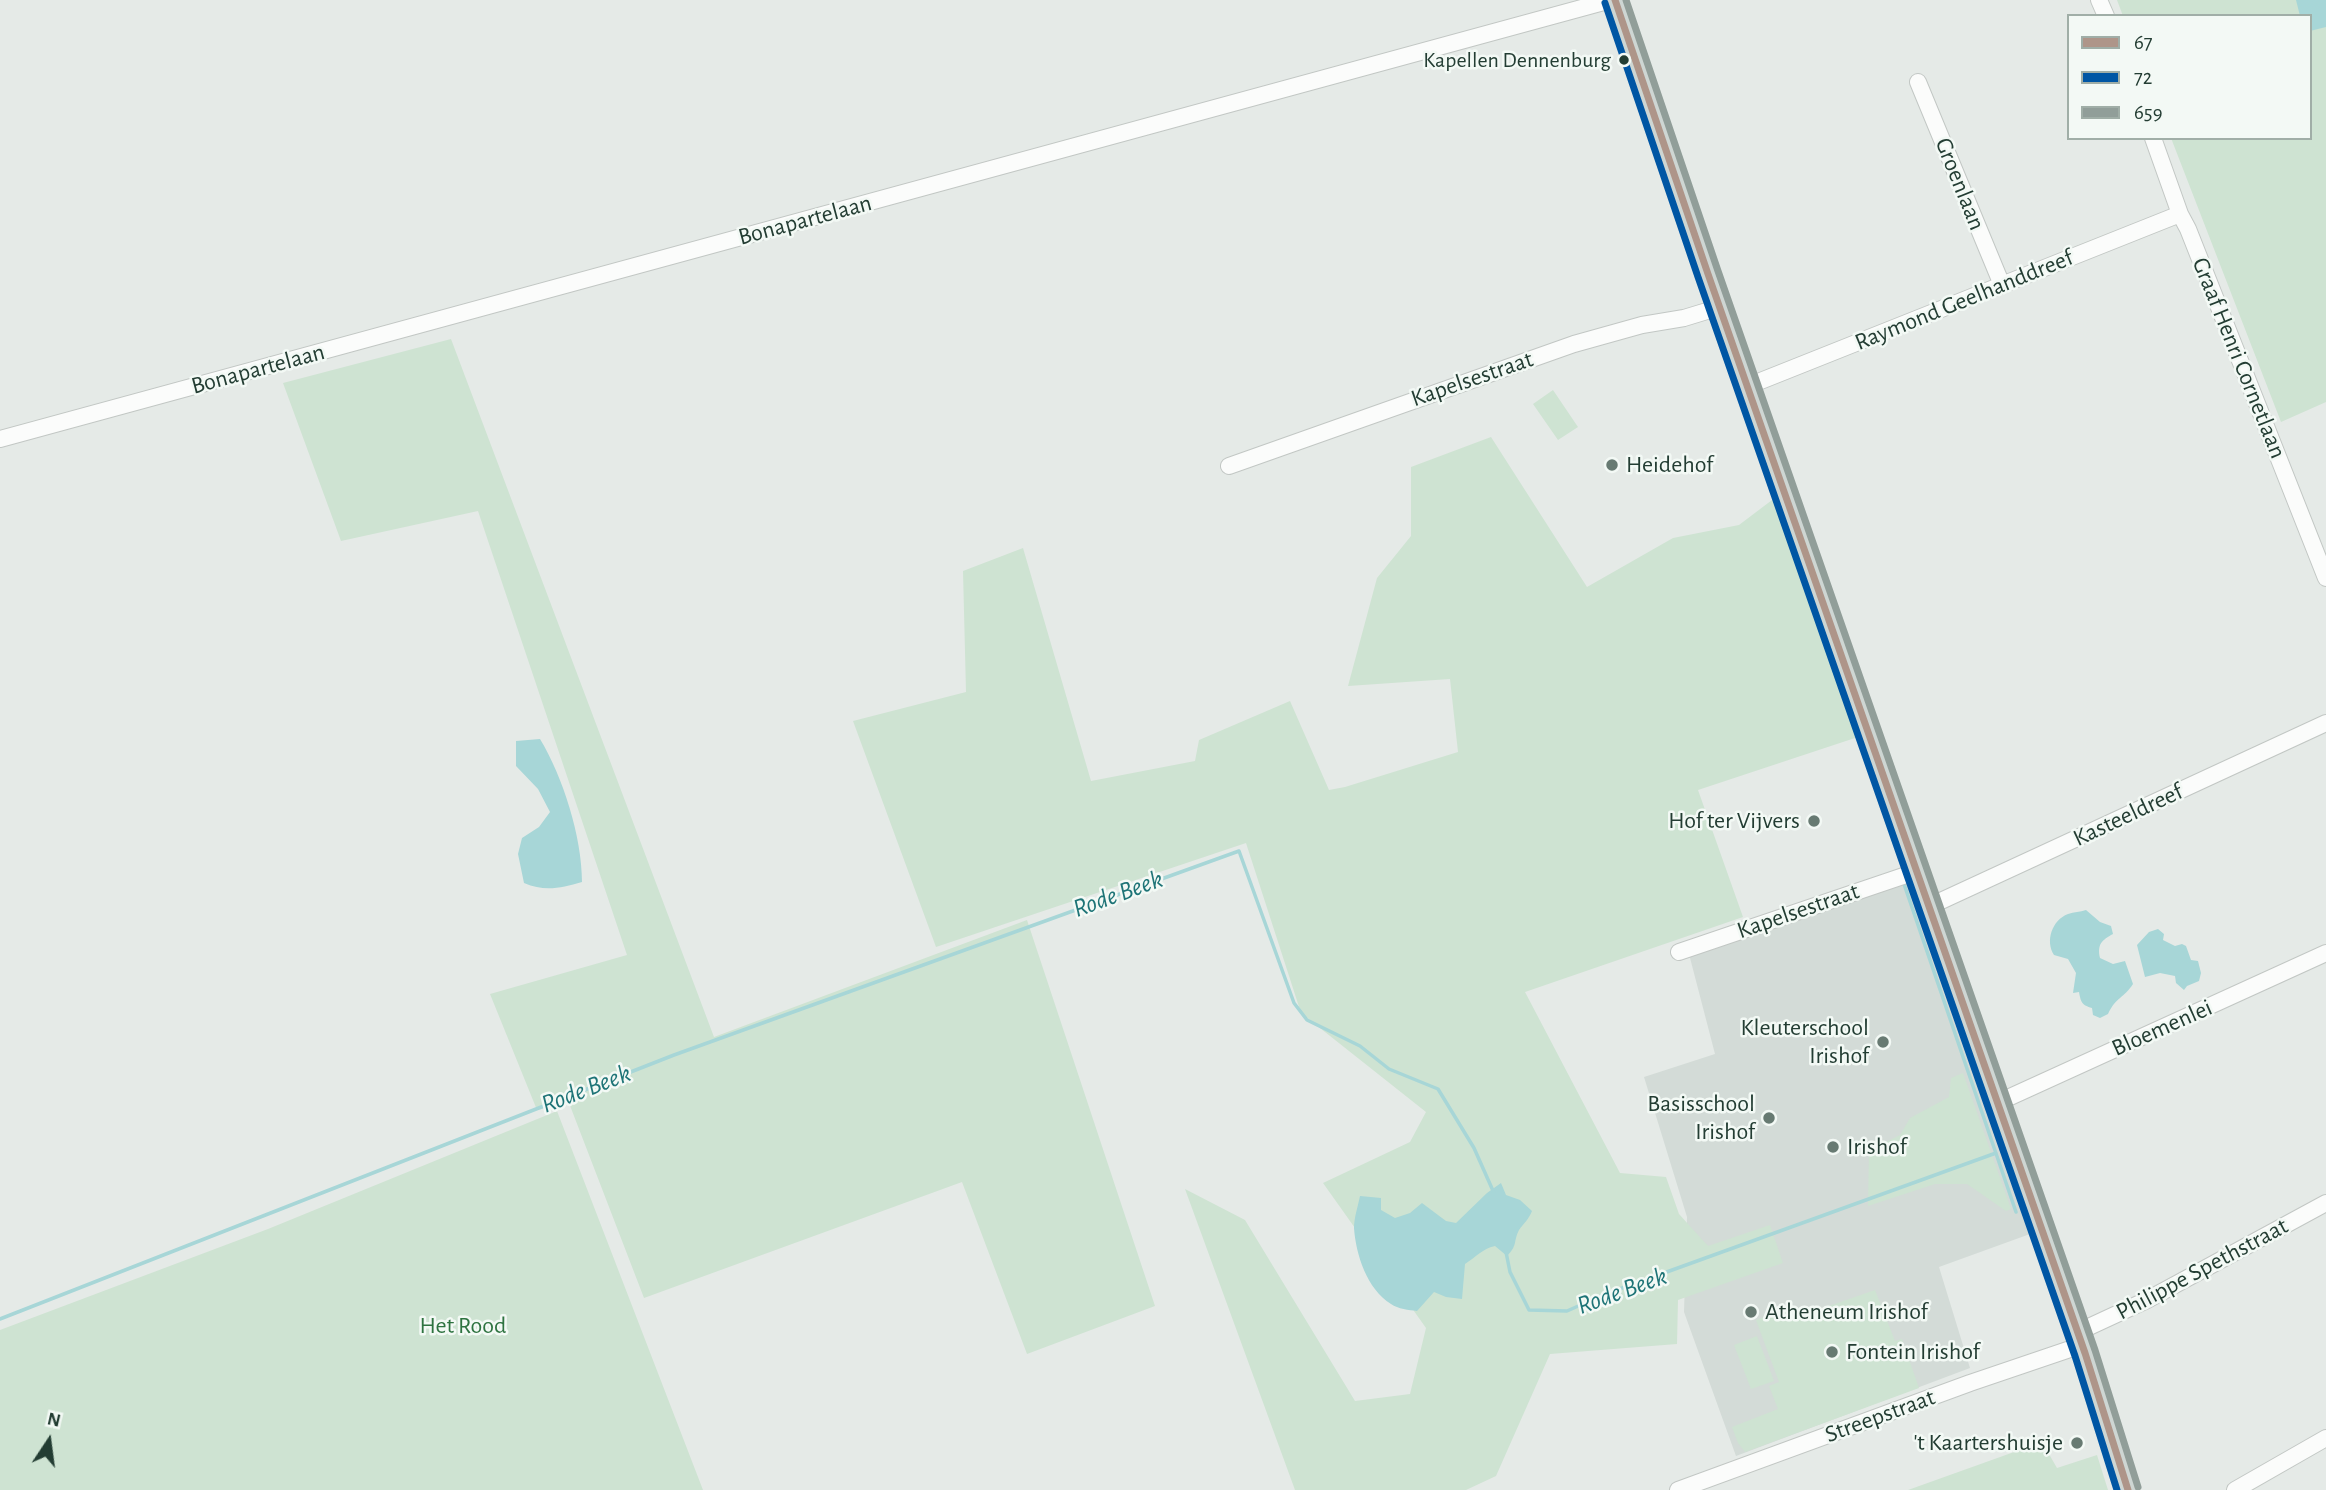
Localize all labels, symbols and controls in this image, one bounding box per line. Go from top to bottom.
legend [2067,14,2312,140]
text: 67 [2134,32,2153,53]
place label: Kapellen Dennenburg [1423,47,1611,73]
marker: Kapellen Dennenburg [1617,53,1631,67]
text: 72 [2134,67,2152,88]
text: 659 [2134,102,2163,123]
street label: Groenlaan [1928,134,1992,234]
street label: Bonapartelaan [735,188,875,252]
street label: Raymond Geelhanddreef [1851,243,2077,357]
street label: Graaf Henri Cornetlaan [2186,253,2292,463]
street label: Bonapartelaan [188,337,328,401]
street label: Kapelsestraat [1407,345,1537,413]
place label: Heidehof [1626,451,1713,479]
marker: Heidehof [1604,457,1620,473]
street label: Kasteeldreef [2069,777,2187,853]
place label: Hof ter Vijvers [1668,807,1800,835]
marker: Hof ter Vijvers [1806,813,1822,829]
water label: Rode Beek [1069,863,1167,925]
street label: Kapelsestraat [1733,877,1863,945]
street label: Bloemenlei [2107,993,2217,1063]
place label: Kleuterschool Irishof [1740,1014,1869,1070]
marker: Kleuterschool Irishof [1875,1034,1891,1050]
water label: Rode Beek [537,1058,635,1120]
place label: Basisschool Irishof [1647,1090,1755,1146]
marker: Basisschool Irishof [1761,1110,1777,1126]
place label: Irishof [1847,1133,1907,1161]
marker: Irishof [1825,1139,1841,1155]
street label: Philippe Spethstraat [2111,1212,2293,1326]
water label: Rode Beek [1573,1260,1671,1322]
place label: Atheneum Irishof [1765,1298,1928,1326]
marker: Atheneum Irishof [1743,1304,1759,1320]
park label: Het Rood [419,1312,507,1340]
place label: Fontein Irishof [1846,1338,1980,1366]
marker: Fontein Irishof [1824,1344,1840,1360]
street label: Streepstraat [1821,1383,1939,1449]
north arrow [14,1406,84,1476]
text: N [45,1409,62,1431]
place label: 't Kaartershuisje [1913,1429,2063,1457]
marker: 't Kaartershuisje [2069,1435,2085,1451]

